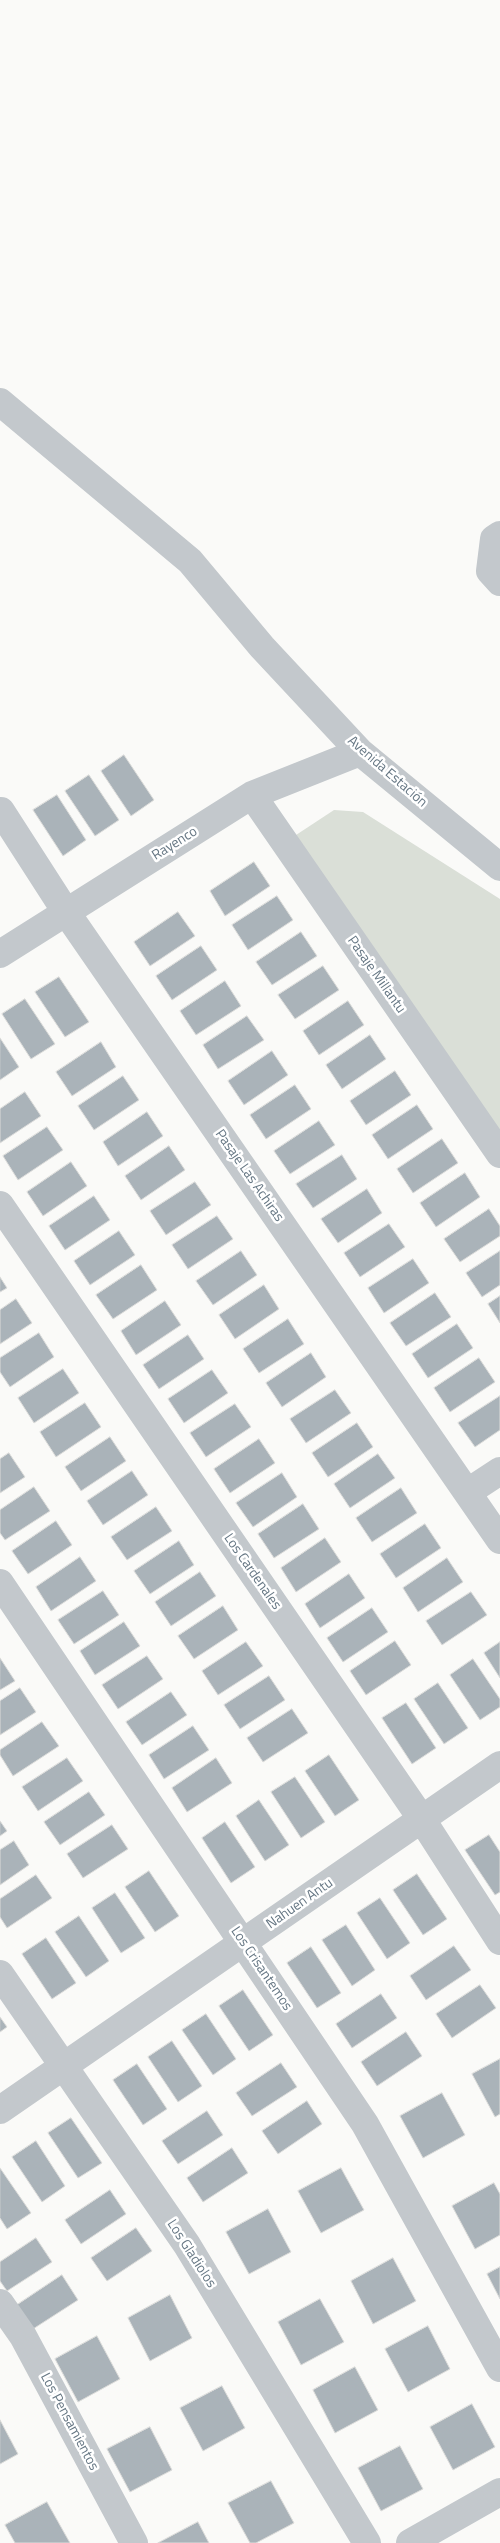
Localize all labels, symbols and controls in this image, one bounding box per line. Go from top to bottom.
street label: Avenida Estación [344,733,430,811]
street label: Rayenco [149,824,201,864]
street label: Pasaje Millantu [343,933,409,1017]
street label: Pasaje Las Achiras [211,1127,287,1225]
street label: Los Cardenales [220,1531,284,1613]
street label: Nahuen Antu [264,1875,336,1933]
street label: Los Crisantemos [227,1924,295,2014]
street label: Los Gladiolos [163,2217,219,2291]
street label: Los Pensamientos [36,2370,102,2474]

